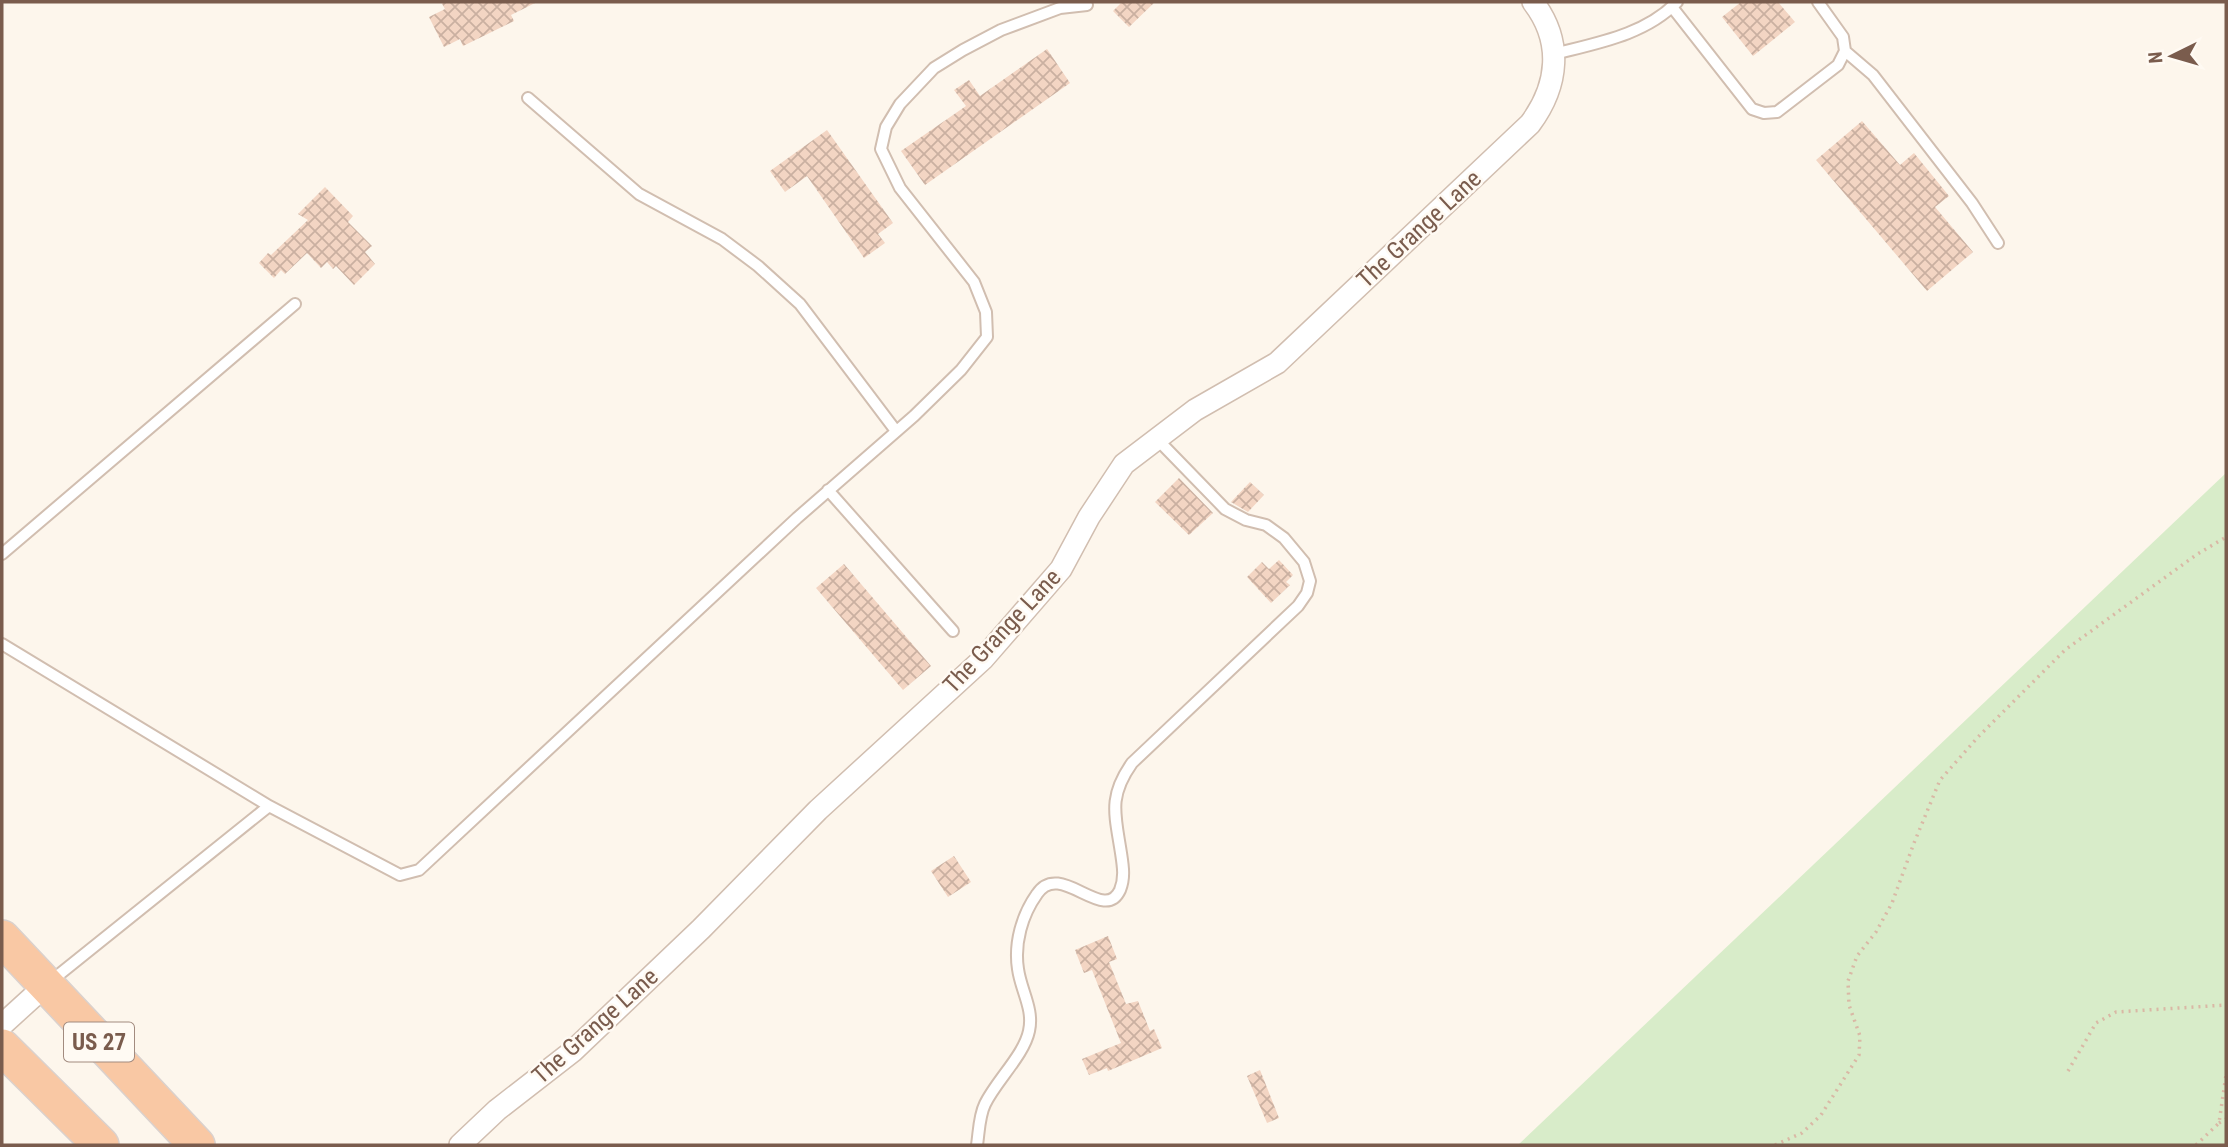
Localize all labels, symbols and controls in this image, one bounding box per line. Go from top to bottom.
north arrow [2137,21,2207,91]
text: N [2144,51,2168,64]
street label: The Grange Lane [1351,164,1487,294]
street label: The Grange Lane [937,563,1067,699]
street label: The Grange Lane [526,962,664,1090]
road number: US 27 [64,1023,134,1062]

